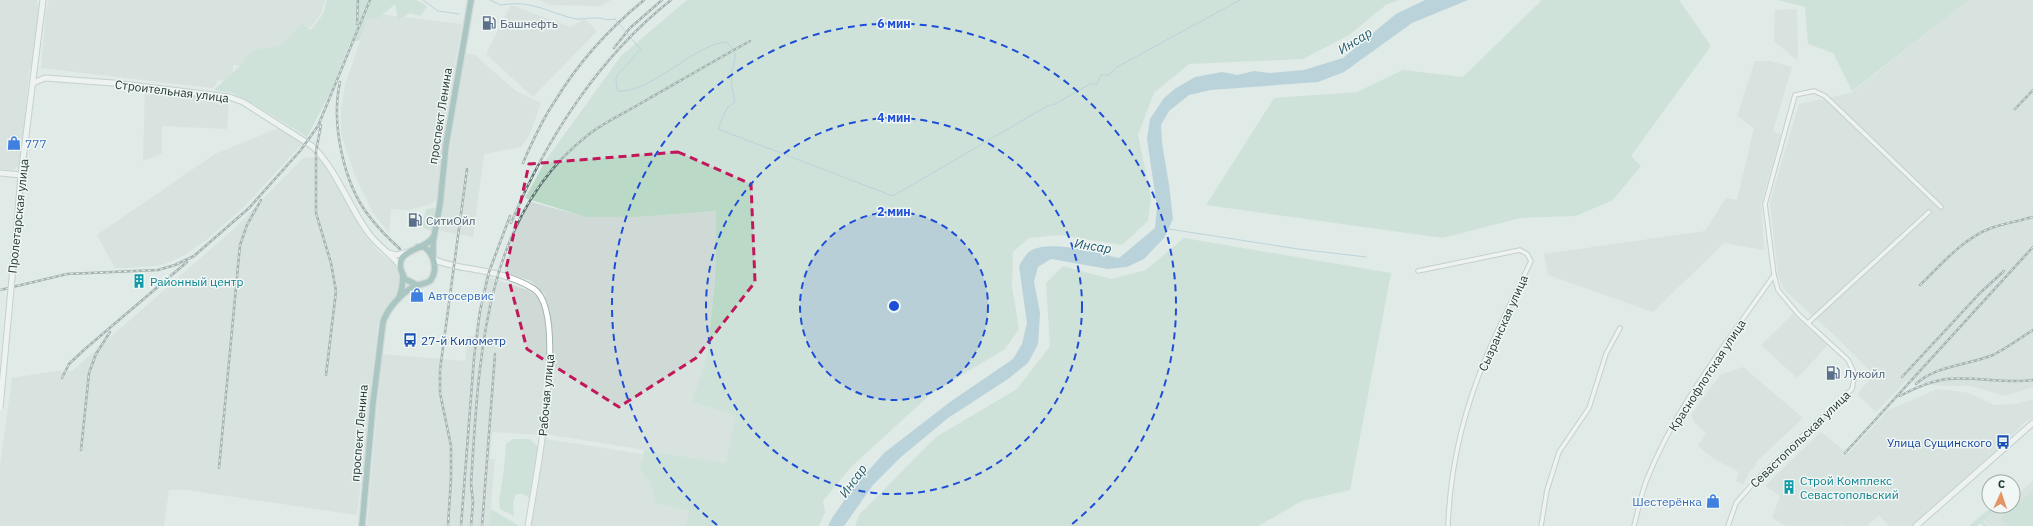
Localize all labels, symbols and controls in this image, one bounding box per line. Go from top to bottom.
fuel station icon: Башнефть [481,15,497,31]
place label: Башнефть [500,16,558,31]
text: 6 мин [877,16,911,31]
water label: Инсар [1335,24,1375,58]
street label: проспект Ленина [425,66,455,165]
street label: Строительная улица [114,77,231,106]
text: 4 мин [877,110,911,125]
shop icon: 777 [6,135,22,151]
place label: 777 [25,136,47,151]
street label: Пролетарская улица [5,157,32,274]
text: 2 мин [877,204,911,219]
fuel station icon: СитиОйл [407,212,423,228]
place label: СитиОйл [426,213,476,228]
water label: Инсар [1073,235,1113,257]
street label: Сызранская улица [1475,272,1531,374]
building icon: Районный центр [131,273,147,289]
place label: Районный центр [150,274,244,289]
shop icon: Автосервис [409,287,425,303]
place label: Автосервис [428,288,494,303]
centre of rings [887,299,901,313]
street label: Краснофлотская улица [1665,316,1749,434]
bus stop icon: 27-й Километр [402,332,418,348]
place label: 27-й Километр [421,333,506,348]
street label: Рабочая улица [535,353,557,437]
fuel station icon: Лукойл [1825,365,1841,381]
place label: Лукойл [1844,366,1885,381]
street label: проспект Ленина [347,383,371,482]
street label: Севастопольская улица [1747,387,1854,491]
bus stop icon: Улица Сущинского [1995,434,2011,450]
place label: Улица Сущинского [1887,435,1992,450]
water label: Инсар [835,461,871,501]
place label: Строй Комплекс Севастопольский [1800,473,1899,502]
north arrow [1981,474,2021,514]
text: С [1998,477,2005,491]
building icon: Строй Комплекс Севастопольский [1781,479,1797,495]
shop icon: Шестерёнка [1705,493,1721,509]
place label: Шестерёнка [1632,494,1703,509]

